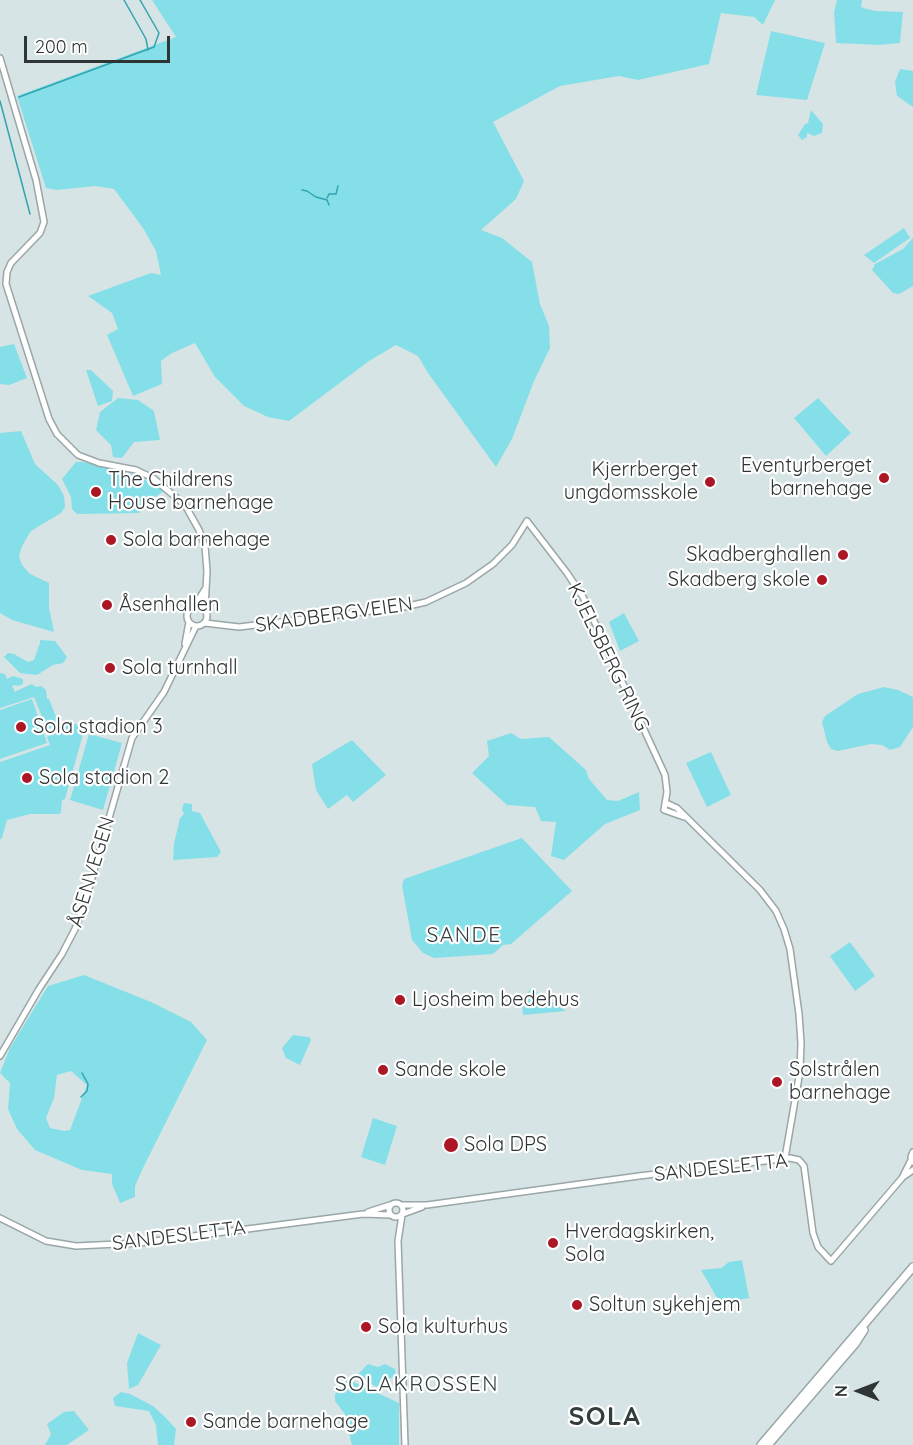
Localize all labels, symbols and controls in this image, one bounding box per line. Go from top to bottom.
scale bar [27,24,172,62]
text: 200 m [35,35,88,58]
place label: Eventyrberget barnehage [741,454,872,501]
place label: Kjerrberget ungdomsskole [564,458,698,505]
place label: The Childrens House barnehage [108,468,274,515]
marker: Eventyrberget barnehage [877,471,891,485]
marker: Kjerrberget ungdomsskole [703,475,717,489]
marker: The Childrens House barnehage [89,485,103,499]
place label: Sola barnehage [123,528,270,552]
marker: Sola barnehage [104,533,118,547]
place label: Skadberghallen [686,543,831,567]
marker: Skadberghallen [836,548,850,562]
place label: Skadberg skole [668,568,810,592]
marker: Skadberg skole [815,573,829,587]
street label: KJELSBERG RING [562,579,654,735]
street label: SKADBERGVEIEN [254,592,414,638]
place label: Åsenhallen [119,593,220,617]
marker: Åsenhallen [100,598,114,612]
place label: Sola turnhall [122,656,238,680]
marker: Sola turnhall [103,661,117,675]
place label: Sola stadion 3 [33,715,163,739]
marker: Sola stadion 3 [14,720,28,734]
place label: Sola stadion 2 [39,766,169,790]
marker: Sola stadion 2 [20,771,34,785]
street label: ÅSENVEGEN [64,814,120,930]
district label: SANDE [426,923,502,949]
place label: Ljosheim bedehus [412,988,579,1012]
marker: Ljosheim bedehus [393,993,407,1007]
place label: Sande skole [395,1058,506,1082]
place label: Solstrålen barnehage [789,1058,891,1105]
marker: Sande skole [376,1063,390,1077]
marker: Solstrålen barnehage [770,1075,784,1089]
place label: Sola DPS [464,1133,547,1157]
marker: Sola DPS [442,1136,460,1154]
street label: SANDESLETTA [653,1149,789,1187]
street label: SANDESLETTA [111,1216,247,1256]
place label: Hverdagskirken, Sola [565,1220,714,1267]
marker: Hverdagskirken, Sola [546,1236,560,1250]
place label: Soltun sykehjem [589,1293,741,1317]
marker: Soltun sykehjem [570,1298,584,1312]
place label: Sola kulturhus [378,1315,508,1339]
marker: Sola kulturhus [359,1320,373,1334]
north arrow [829,1361,889,1421]
district label: SOLAKROSSEN [335,1372,499,1398]
text: N [831,1385,851,1397]
district label: SOLA [569,1401,641,1433]
place label: Sande barnehage [203,1410,368,1434]
marker: Sande barnehage [184,1415,198,1429]

